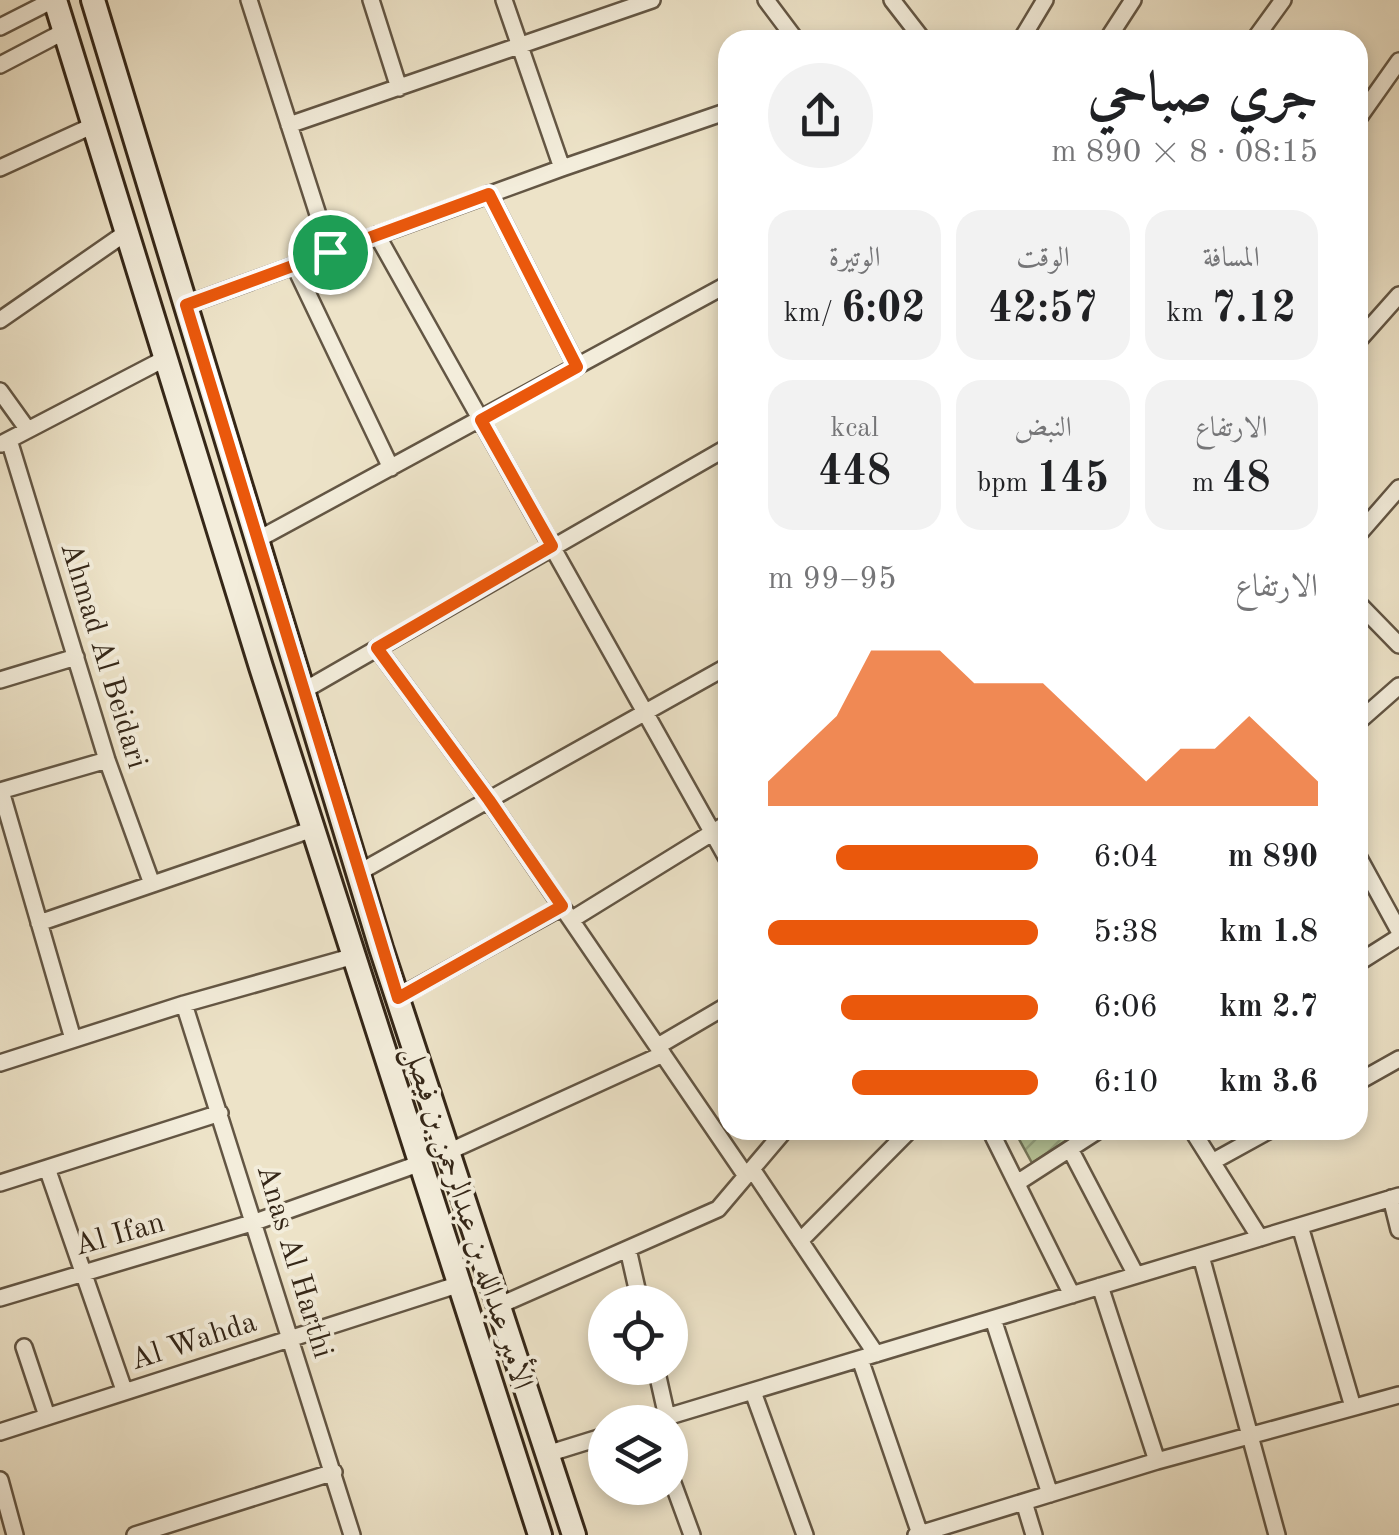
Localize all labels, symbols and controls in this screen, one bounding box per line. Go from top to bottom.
button: share [768,63,873,168]
text: جري صباحي [1088,68,1318,123]
text: 08:15 · 8 × 890 m [1051,137,1318,169]
pin [288,210,373,295]
icon: arrive [303,225,358,280]
text: الوتيرة [829,245,881,273]
text: الوقت [1016,245,1070,273]
text: المسافة [1203,245,1260,273]
text: 6:02 [841,289,926,331]
text: 42:57 [988,289,1098,331]
text: 7.12 [1211,289,1296,331]
text: /km [784,300,841,328]
text: km [1167,300,1211,328]
text: kcal [831,415,879,443]
text: النبض [1014,415,1072,443]
text: الارتفاع [1195,415,1268,443]
text: 448 [818,452,891,494]
text: 145 [1036,459,1109,501]
text: 48 [1222,459,1271,501]
text: bpm [977,470,1036,498]
text: m [1192,470,1222,498]
street label: Ahmad Al Beidari [54,539,152,772]
text: 95–99 m [768,564,896,596]
text: الارتفاع [1235,572,1318,604]
text: 6:04 [1093,842,1158,874]
text: 890 m [1228,842,1318,874]
text: 5:38 [1093,917,1158,949]
text: 1.8 km [1219,917,1318,949]
text: 6:06 [1093,992,1158,1024]
text: 2.7 km [1219,992,1318,1024]
street label: الأمير عبدالله بن عبدالرحمن بن فيصل [393,1039,545,1395]
text: 6:10 [1093,1067,1158,1099]
text: 3.6 km [1219,1067,1318,1099]
street label: Anas Al Harthi [250,1161,338,1362]
street label: Al Ifan [71,1208,168,1262]
map controls [588,1285,688,1505]
button: locate [588,1285,688,1385]
street label: Al Wahda [127,1307,261,1376]
button: layers [588,1405,688,1505]

